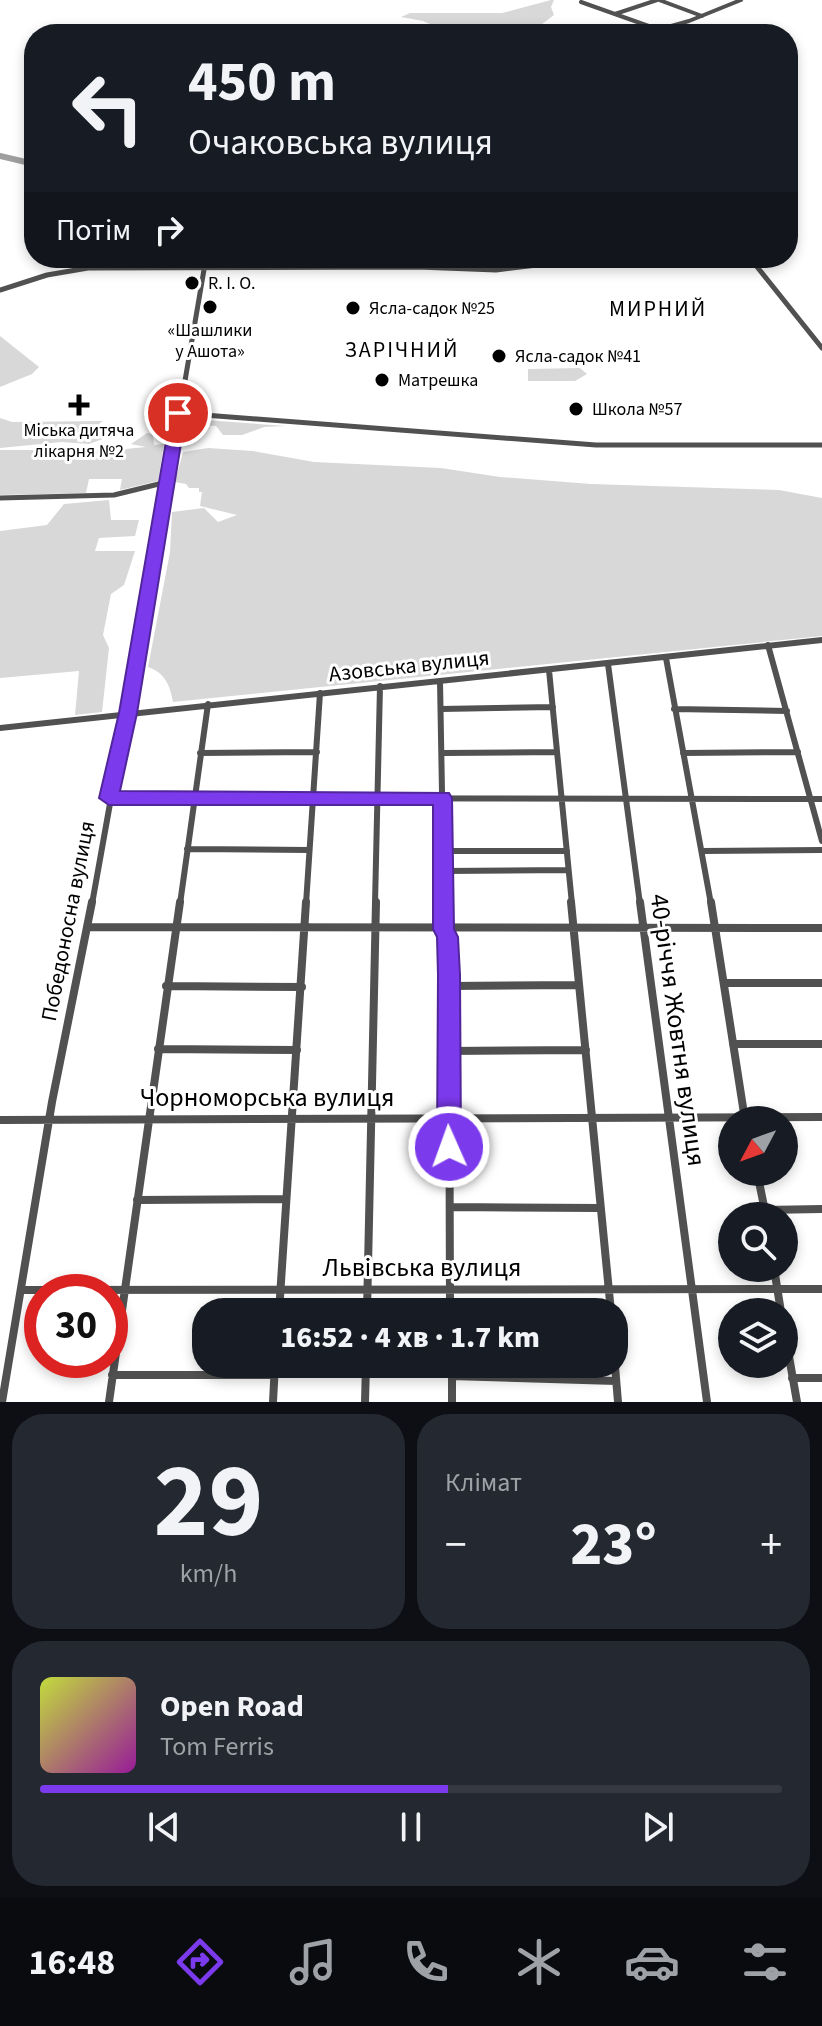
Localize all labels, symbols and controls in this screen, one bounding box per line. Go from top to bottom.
text: 450 m [188,43,336,122]
icon: left [56,56,160,160]
text: Очаковська вулиця [188,117,493,168]
icon: right [147,208,191,252]
text: Потім [56,209,131,252]
place label: R. I. O. [208,271,256,296]
marker: R. I. O. [183,274,201,292]
district label: МИРНИЙ [609,293,707,325]
place label: Ясла-садок №25 [369,296,495,321]
marker: «Шашлики у Ашота» [201,298,219,316]
marker: Ясла-садок №25 [344,299,362,317]
place label: «Шашлики у Ашота» [168,318,252,364]
district label: ЗАРІЧНИЙ [345,334,459,366]
place label: Ясла-садок №41 [515,344,641,369]
marker: Ясла-садок №41 [490,347,508,365]
place label: Матрешка [398,368,478,393]
marker: Матрешка [373,371,391,389]
pin [144,379,212,447]
icon: arrive [156,391,200,435]
marker: Міська дитяча лікарня №2 [68,394,90,416]
place label: Школа №57 [592,397,682,422]
marker: Школа №57 [567,400,585,418]
place label: Міська дитяча лікарня №2 [24,418,134,464]
street label: Азовська вулиця [327,642,491,690]
street label: Победоносна вулиця [33,818,103,1024]
street label: 40-річчя Жовтня вулиця [641,891,715,1169]
street label: Чорноморська вулиця [140,1079,394,1116]
position arrow [407,1105,491,1189]
north arrow [718,1106,798,1186]
map controls [718,1106,798,1378]
button: search [718,1202,798,1282]
street label: Львівська вулиця [323,1249,521,1286]
speed limit sign: 30 [24,1274,128,1378]
button: layers [718,1298,798,1378]
text: 16:52 · 4 хв · 1.7 km [280,1316,540,1359]
text: 29 [154,1429,263,1577]
text: Клімат [445,1464,522,1501]
text: 23° [570,1503,657,1588]
text: − [445,1514,467,1577]
text: + [760,1514,782,1577]
text: km/h [180,1555,237,1592]
text: Open Road [160,1685,304,1728]
text: Tom Ferris [160,1728,274,1765]
icon: previous [142,1805,186,1849]
icon: pause [389,1805,433,1849]
icon: next [636,1805,680,1849]
icon: directions [172,1934,228,1990]
icon: music [285,1934,341,1990]
icon: phone [398,1934,454,1990]
icon: climate [511,1934,567,1990]
icon: car [624,1934,680,1990]
icon: filters [737,1934,793,1990]
text: 16:48 [29,1937,115,1988]

